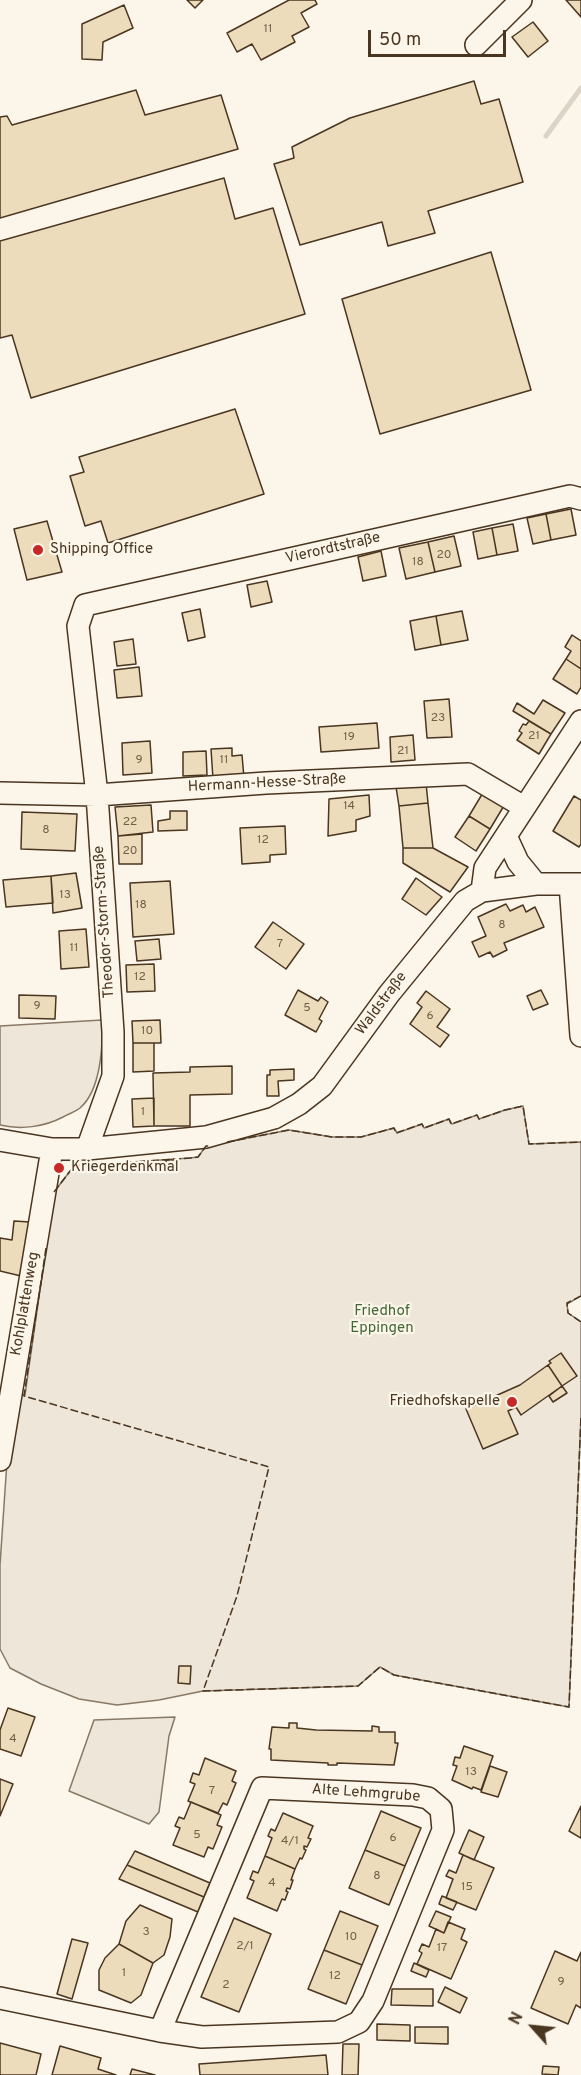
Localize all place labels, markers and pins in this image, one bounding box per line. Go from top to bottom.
place label: Shipping Office [50,541,153,559]
marker: Shipping Office [31,543,45,557]
place label: Kriegerdenkmal [71,1159,179,1177]
marker: Kriegerdenkmal [52,1161,66,1175]
place label: Friedhofskapelle [389,1393,500,1411]
marker: Friedhofskapelle [505,1395,519,1409]

